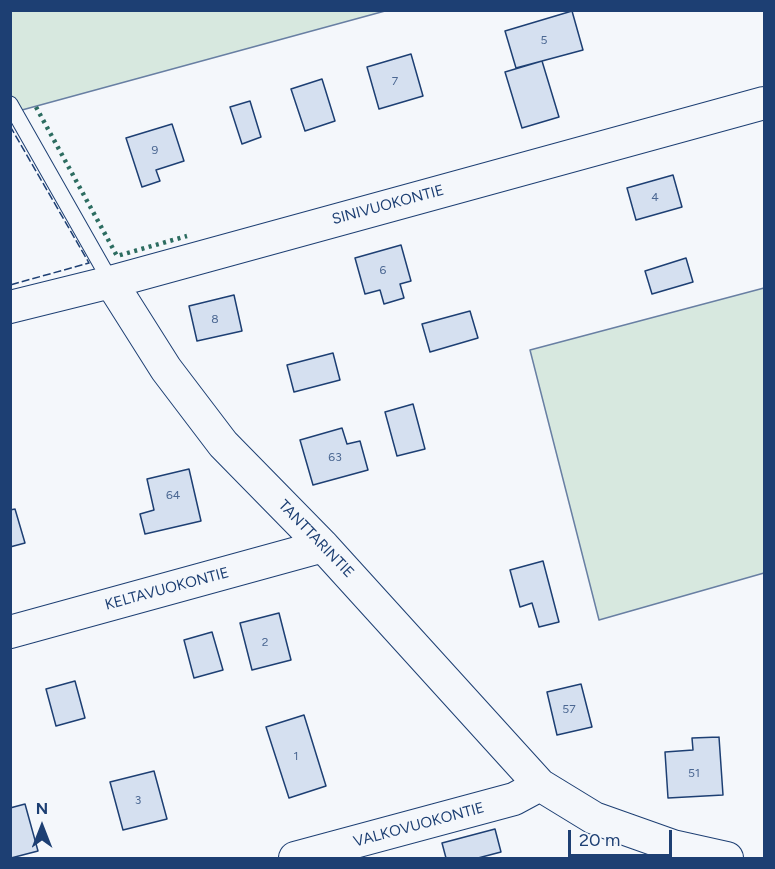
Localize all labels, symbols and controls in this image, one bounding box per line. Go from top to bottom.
house number: 5 [541,33,547,47]
house number: 7 [392,74,398,88]
house number: 9 [152,143,158,157]
street label: SINIVUOKONTIE [330,181,446,229]
house number: 4 [651,190,659,204]
house number: 6 [380,263,386,277]
house number: 8 [211,312,219,326]
house number: 63 [328,450,342,464]
house number: 64 [166,488,180,502]
street label: TANTTARINTIE [274,496,358,582]
street label: KELTAVUOKONTIE [103,564,231,614]
house number: 2 [262,635,268,649]
house number: 57 [562,702,576,716]
house number: 1 [294,749,298,763]
house number: 51 [688,766,700,780]
house number: 3 [135,793,141,807]
north arrow [12,797,72,857]
text: N [36,799,48,818]
street label: VALKOVUOKONTIE [352,799,486,851]
scale bar [571,818,674,856]
text: 20 m [579,829,620,851]

